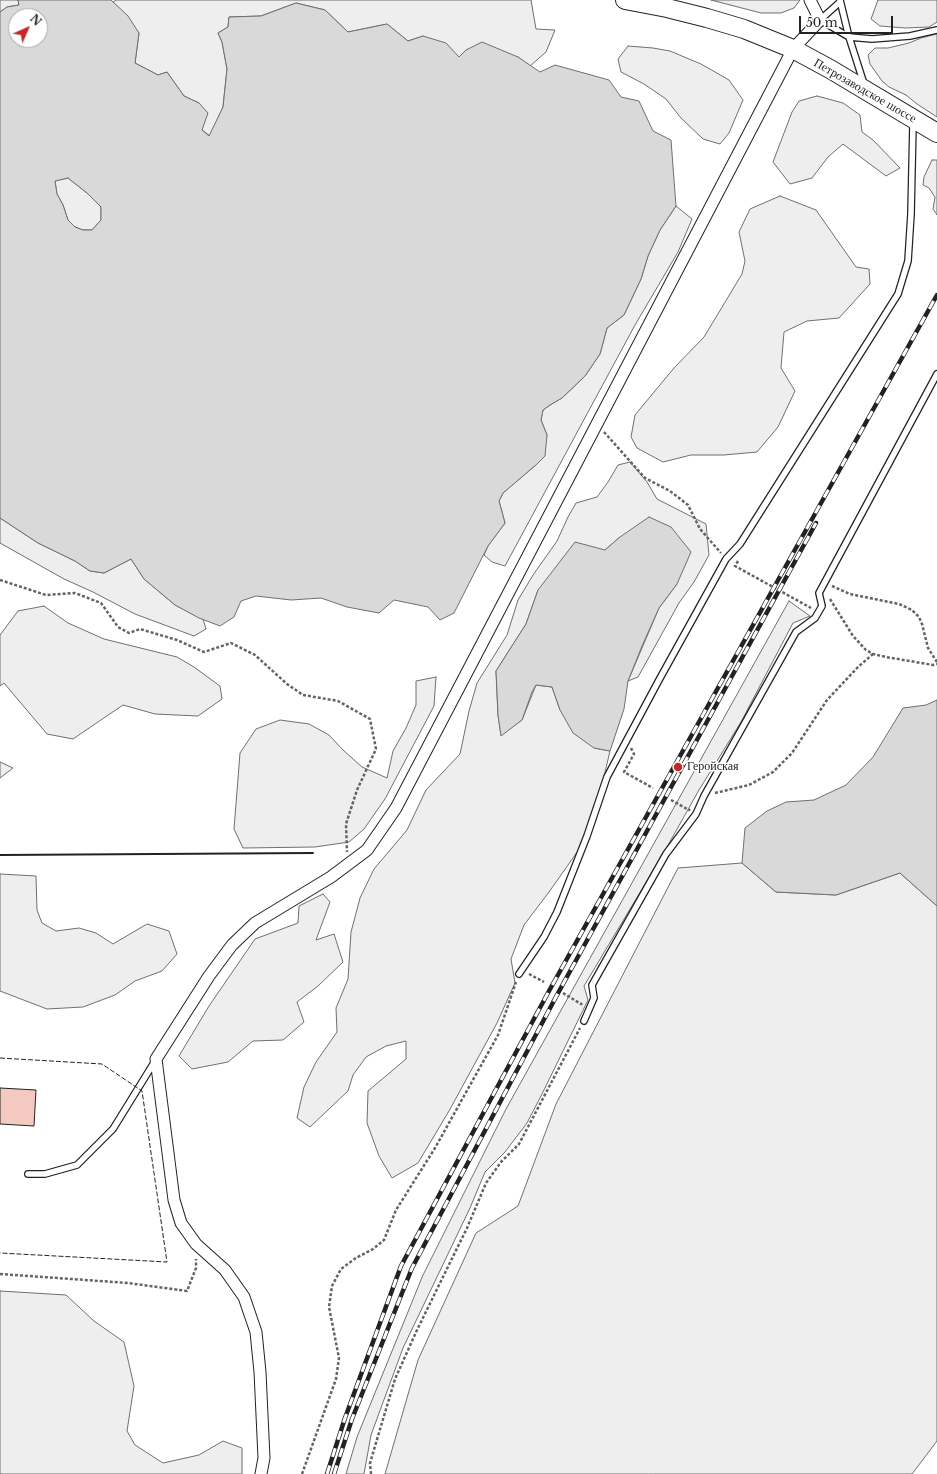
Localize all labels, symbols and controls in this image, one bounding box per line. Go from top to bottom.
north arrow [8,8,48,48]
scale bar [801,8,895,34]
text: N [27,12,44,29]
text: 50 m [806,15,838,30]
street label: Петрозаводское шоссе [811,56,919,126]
place label: Геройская [687,760,739,774]
marker: Геройская [672,761,684,773]

